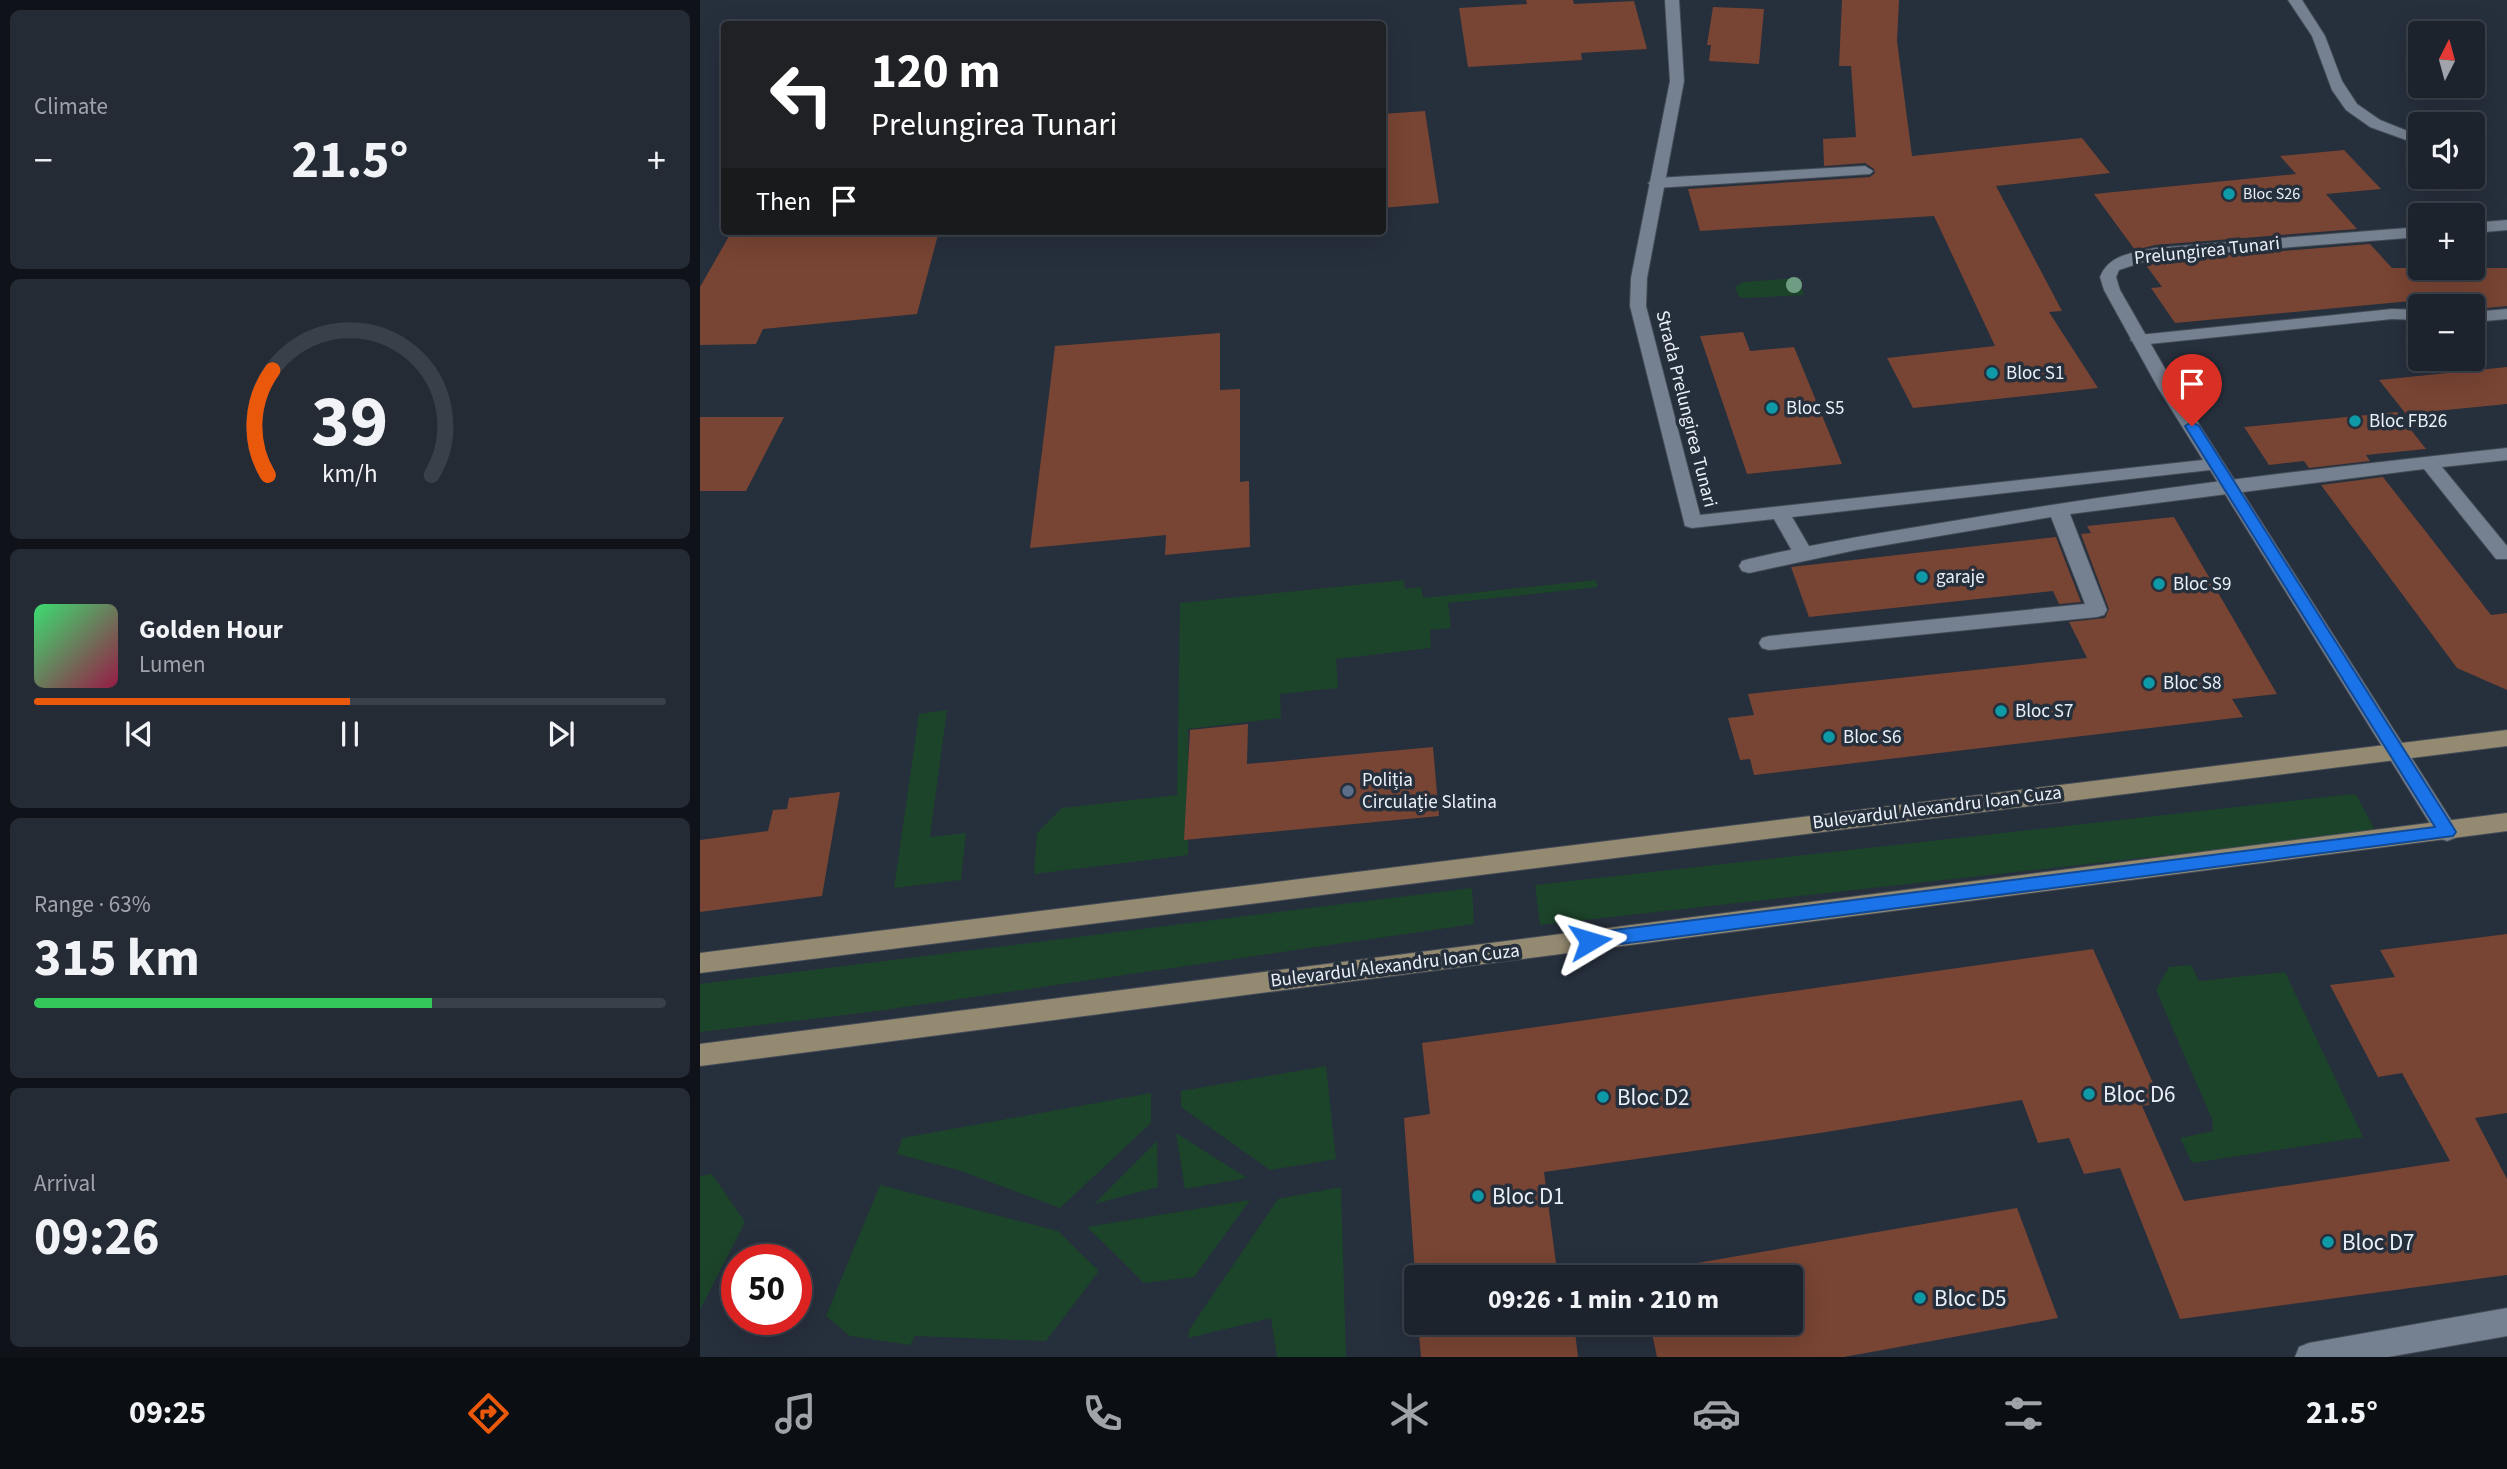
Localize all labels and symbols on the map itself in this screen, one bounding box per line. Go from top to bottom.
north arrow [2408,21,2485,98]
place label: Bloc S26 [2243,183,2300,205]
marker: Bloc S26 [2221,186,2237,202]
street label: Prelungirea Tunari [2133,230,2281,272]
street label: Strada Prelungirea Tunari [1648,308,1724,510]
pin [2162,354,2222,426]
place label: Bloc S1 [2006,360,2064,387]
marker: Bloc S1 [1984,365,2000,381]
place label: Bloc S5 [1786,395,1844,422]
marker: Bloc S5 [1764,400,1780,416]
place label: Bloc FB26 [2369,408,2447,435]
marker: Bloc FB26 [2347,413,2363,429]
place label: garaje [1936,564,1985,591]
marker: garaje [1914,569,1930,585]
place label: Bloc S9 [2173,571,2231,598]
marker: Bloc S9 [2151,576,2167,592]
place label: Bloc S8 [2163,670,2221,697]
marker: Bloc S8 [2141,675,2157,691]
place label: Bloc S7 [2015,698,2073,725]
marker: Bloc S7 [1993,703,2009,719]
place label: Bloc S6 [1843,724,1901,751]
marker: Bloc S6 [1821,729,1837,745]
place label: Poliția Circulație Slatina [1362,767,1497,816]
street label: Bulevardul Alexandru Ioan Cuza [1811,779,2063,837]
marker: Poliția Circulație Slatina [1340,783,1356,799]
position arrow [1553,904,1627,978]
street label: Bulevardul Alexandru Ioan Cuza [1269,937,1521,995]
place label: Bloc D6 [2103,1078,2176,1111]
place label: Bloc D2 [1617,1081,1690,1114]
marker: Bloc D6 [2081,1086,2097,1102]
marker: Bloc D2 [1595,1089,1611,1105]
place label: Bloc D1 [1492,1180,1565,1213]
marker: Bloc D1 [1470,1188,1486,1204]
place label: Bloc D7 [2342,1226,2415,1259]
marker: Bloc D7 [2320,1234,2336,1250]
speed limit sign: 50 [721,1244,812,1335]
place label: Bloc D5 [1934,1282,2007,1315]
marker: Bloc D5 [1912,1290,1928,1306]

